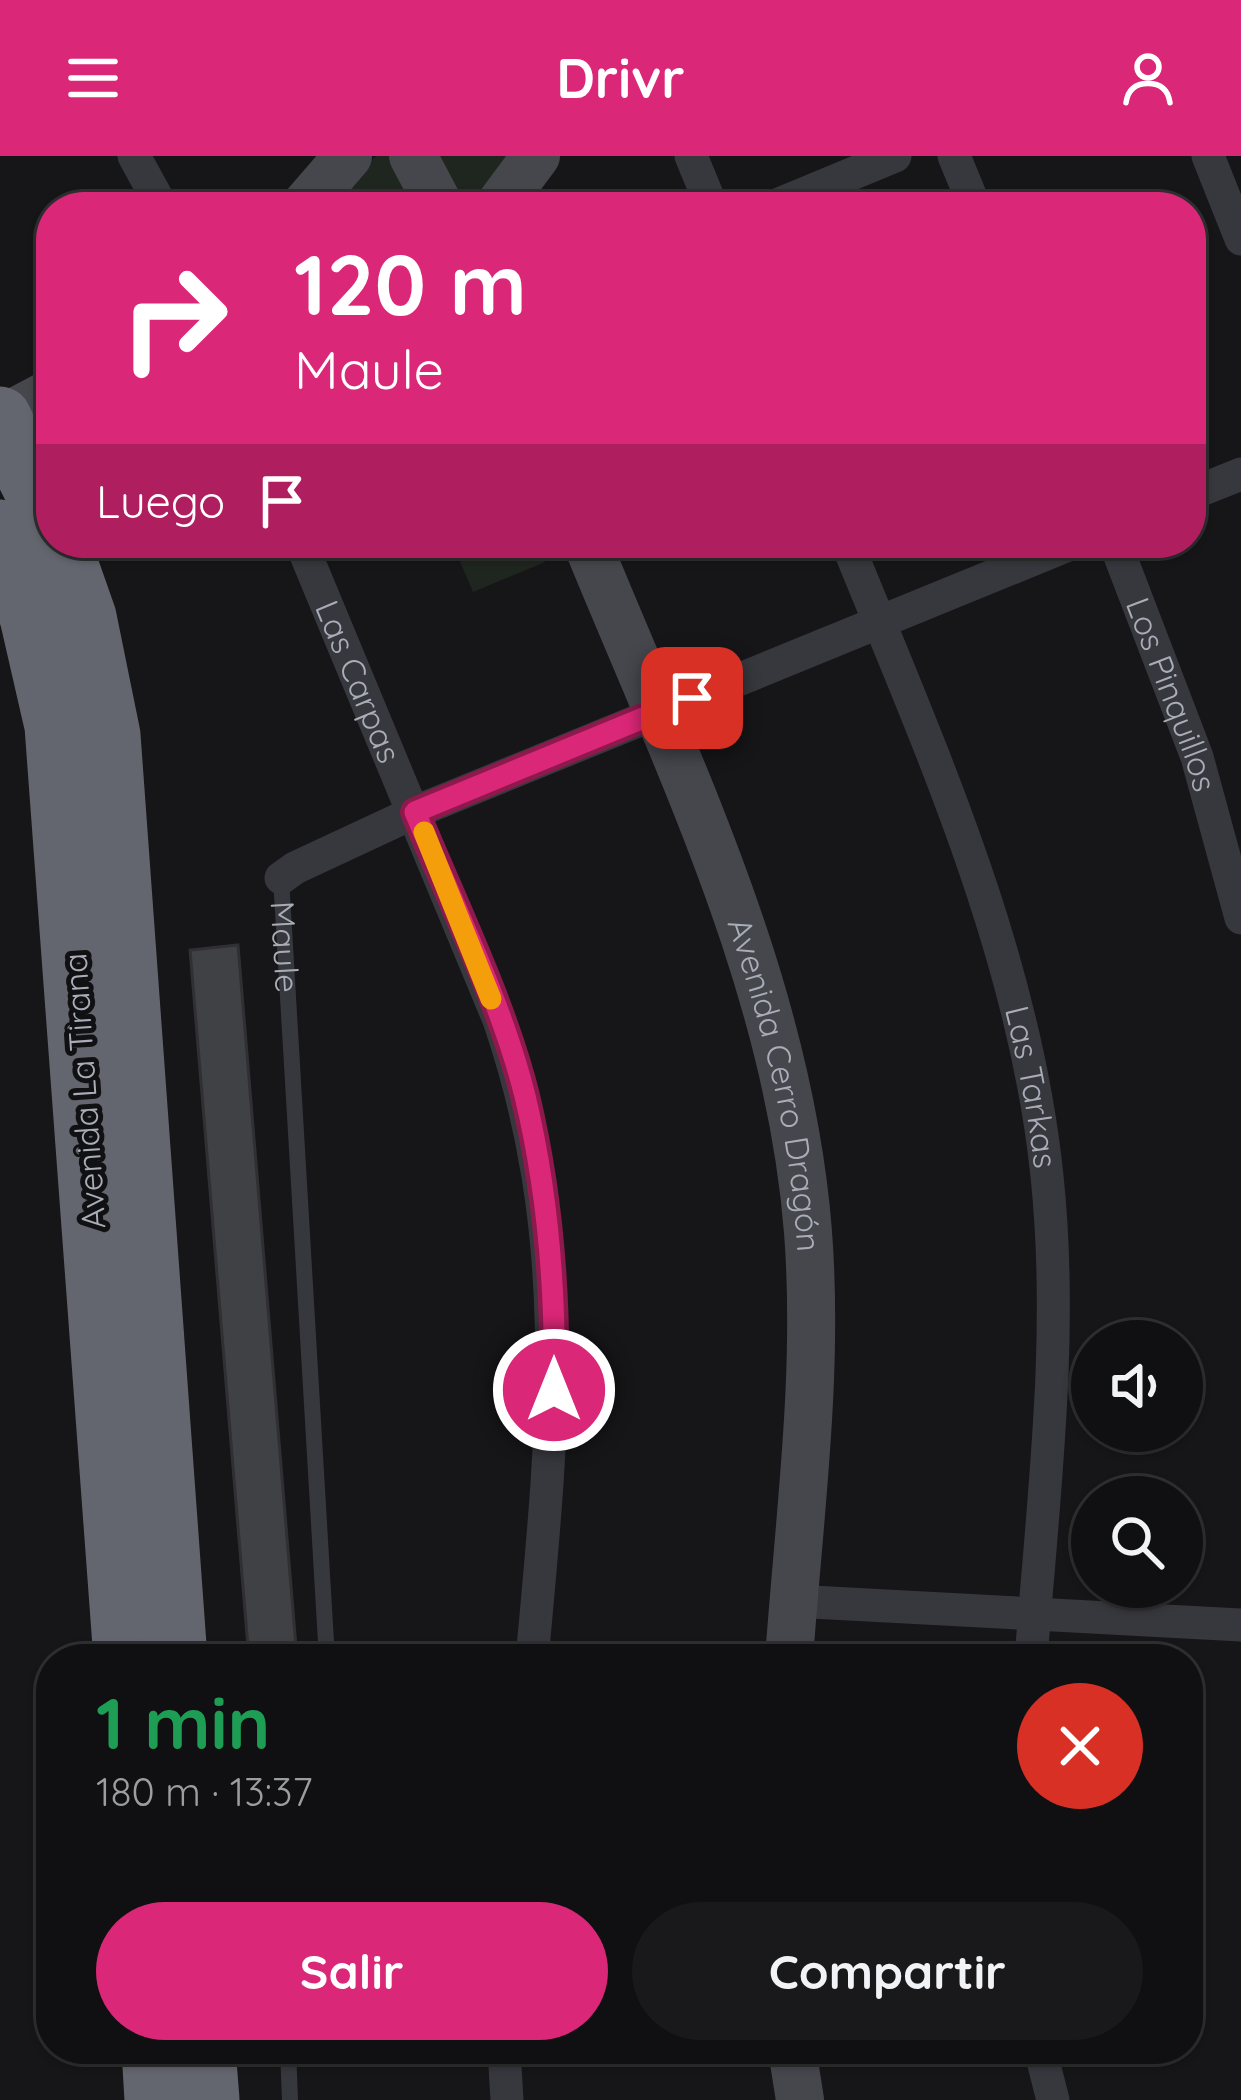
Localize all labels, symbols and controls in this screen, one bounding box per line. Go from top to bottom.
text: Drivr [556,44,685,112]
icon: menu [60,45,126,111]
icon: person [1115,45,1181,111]
text: 120 m [294,231,527,336]
icon: right [96,240,252,396]
text: Maule [294,335,444,403]
icon: arrive [249,468,315,534]
text: Luego [96,473,225,529]
street label: Los Pinquillos [1118,592,1226,796]
street label: Las Carpas [307,594,411,769]
pin [641,647,743,749]
icon: arrive [659,665,725,731]
street label: Maule [262,900,309,994]
street label: Avenida Cerro Dragón [720,912,830,1253]
street label: Avenida La Tirana [53,952,114,1230]
street label: Las Tarkas [997,1001,1067,1170]
map controls [1071,1320,1203,1608]
button: sound [1071,1320,1203,1452]
position arrow [491,1327,617,1453]
button: search [1071,1476,1203,1608]
text: 1 min [96,1677,270,1767]
button: close [1017,1683,1143,1809]
text: 180 m · 13:37 [96,1767,312,1816]
button: Salir [96,1902,608,2040]
button: Compartir [632,1902,1143,2040]

